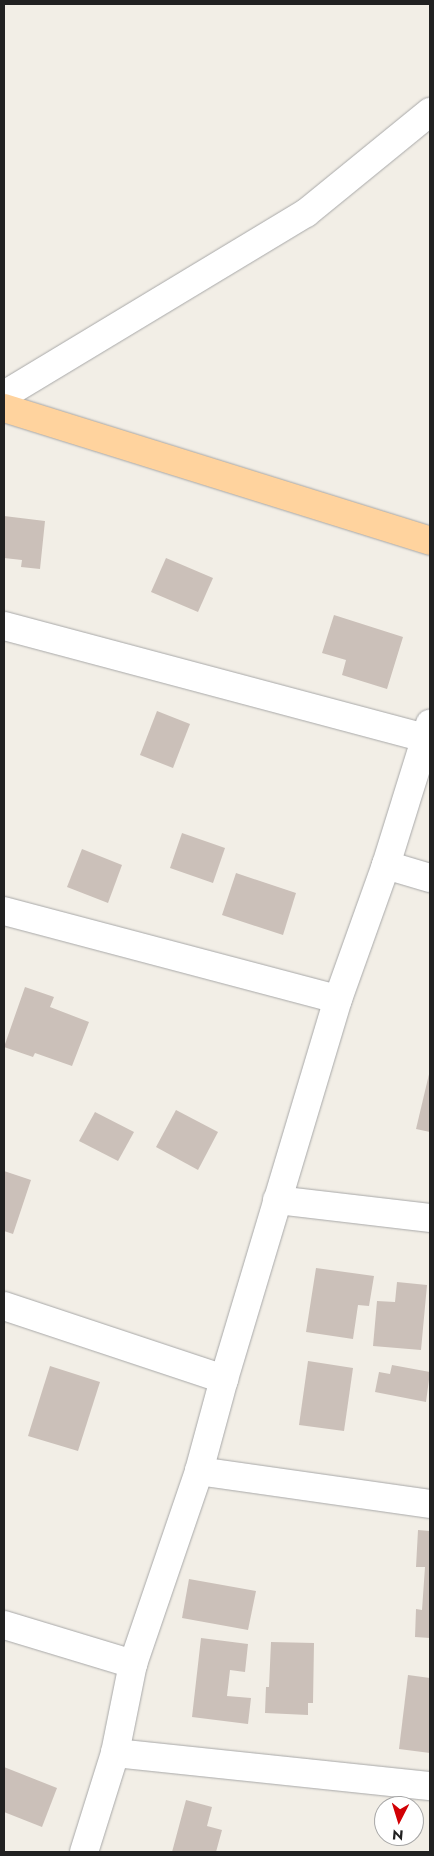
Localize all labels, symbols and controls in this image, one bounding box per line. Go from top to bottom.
north arrow [374,1796,424,1846]
text: N [391,1825,404,1845]

